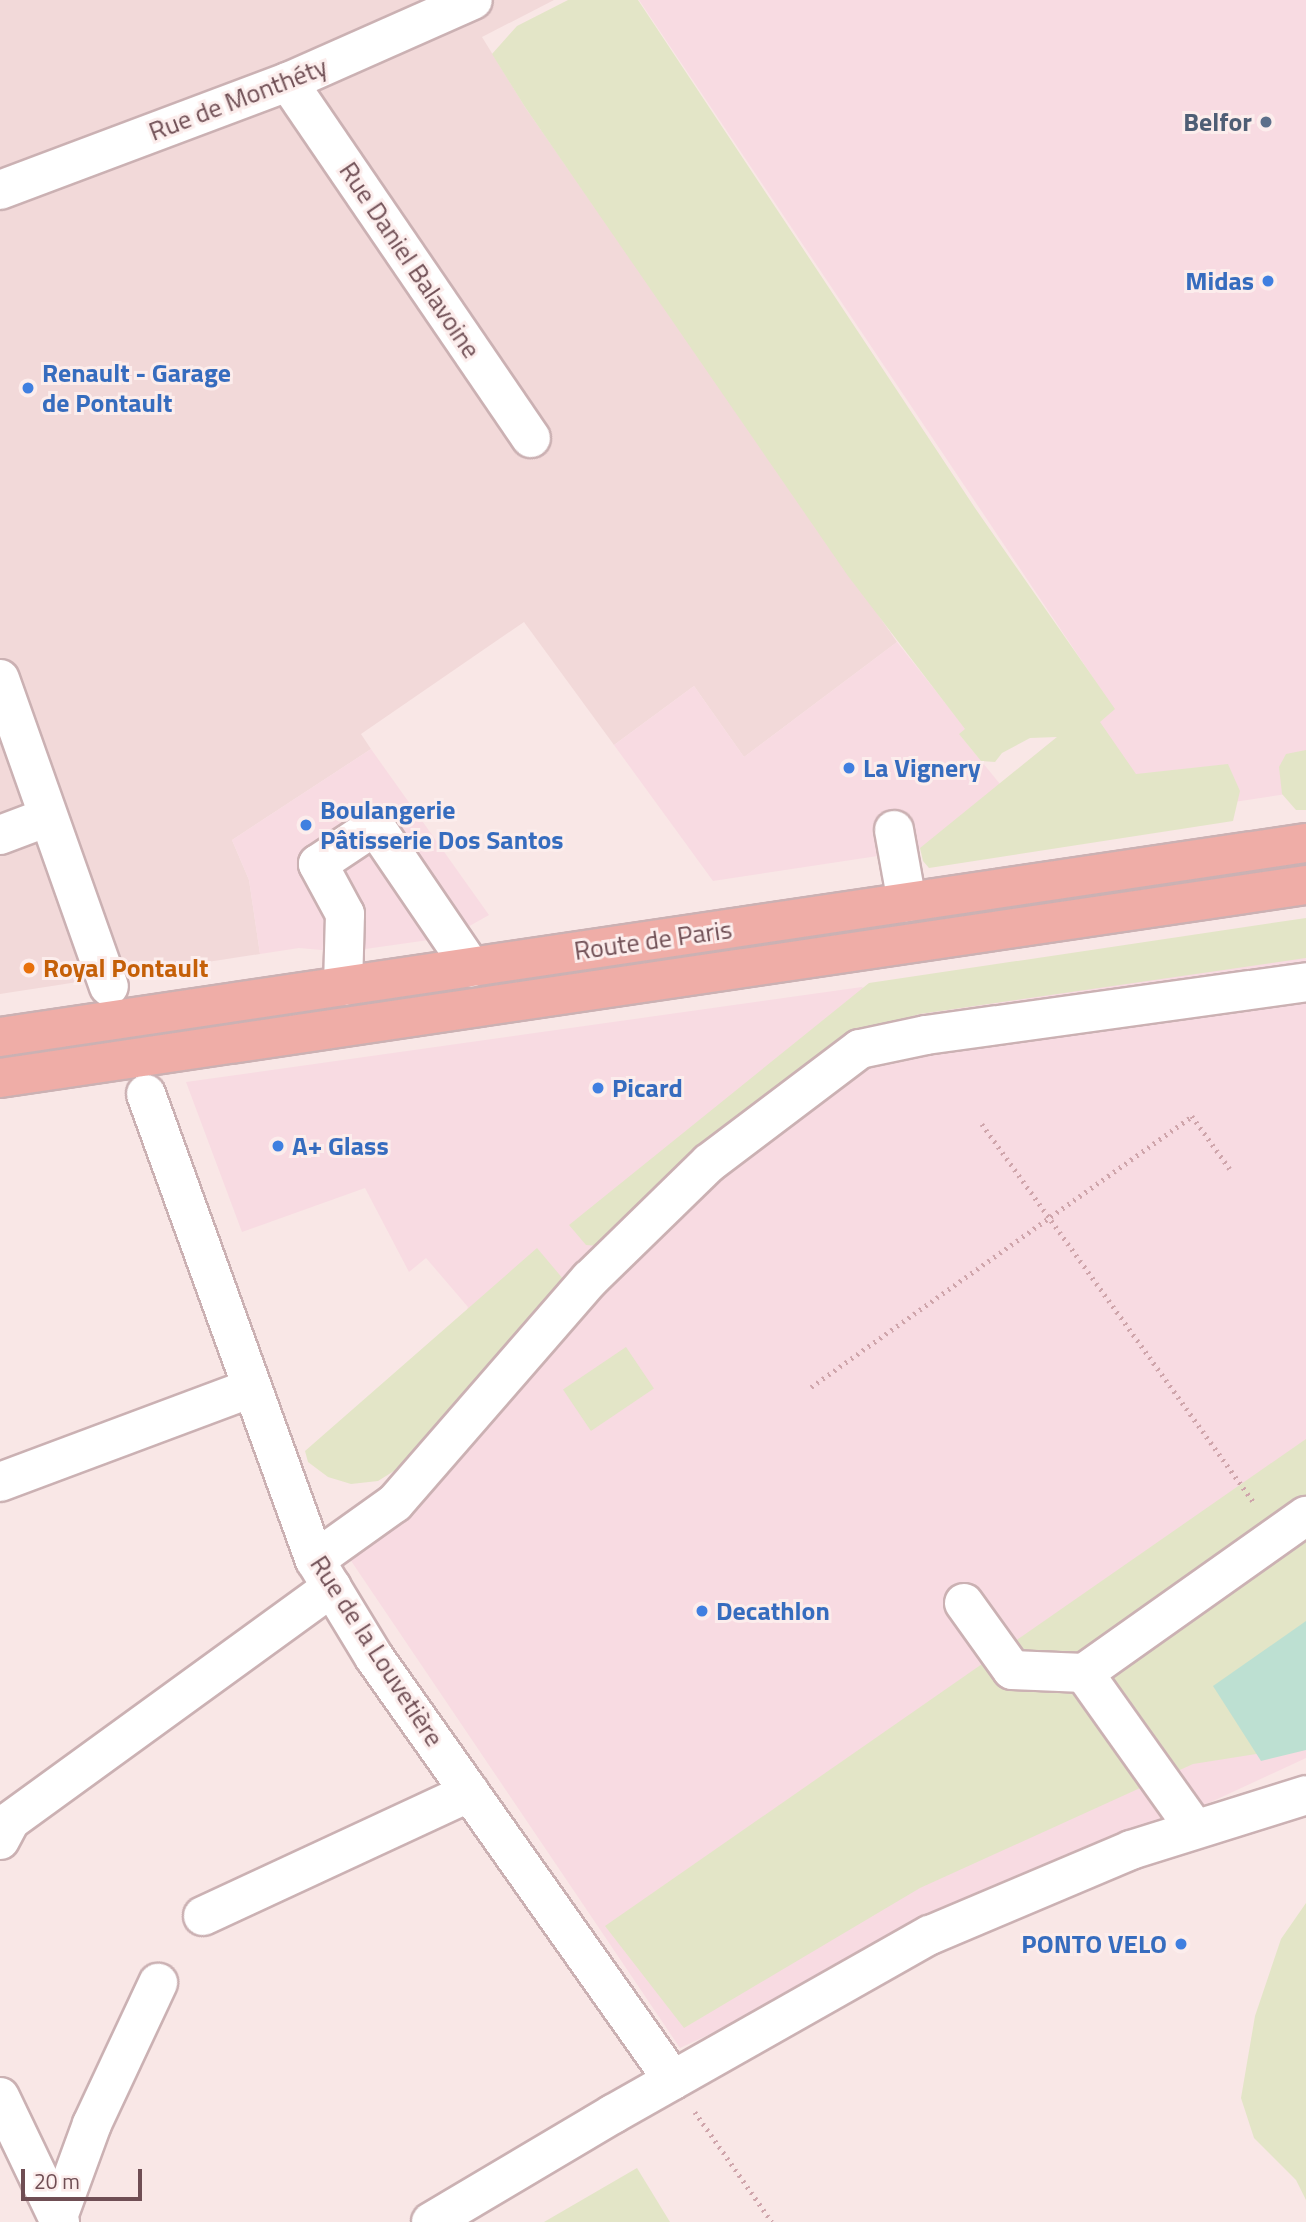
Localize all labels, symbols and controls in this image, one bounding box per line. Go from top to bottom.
street label: Rue de Monthéty [144,51,332,147]
place label: Belfor [1183,106,1252,138]
marker: Belfor [1258,114,1274,130]
street label: Rue Daniel Balavoine [333,156,487,364]
place label: Midas [1185,265,1254,297]
marker: Midas [1260,273,1276,289]
place label: Renault - Garage de Pontault [42,357,231,418]
marker: Renault - Garage de Pontault [20,380,36,396]
place label: La Vignery [863,752,981,784]
marker: La Vignery [841,760,857,776]
place label: Boulangerie Pâtisserie Dos Santos [320,794,564,856]
marker: Boulangerie Pâtisserie Dos Santos [298,817,314,833]
street label: Route de Paris [572,913,734,967]
place label: Royal Pontault [43,952,208,984]
marker: Royal Pontault [21,960,37,976]
place label: Picard [612,1072,683,1104]
marker: Picard [590,1080,606,1096]
place label: A+ Glass [292,1130,389,1162]
marker: A+ Glass [270,1138,286,1154]
street label: Rue de la Louvetière [304,1550,450,1752]
place label: Decathlon [716,1595,830,1627]
marker: Decathlon [694,1603,710,1619]
place label: PONTO VELO [1021,1928,1167,1960]
marker: PONTO VELO [1173,1936,1189,1952]
scale bar [24,2156,145,2200]
text: 20 m [34,2165,80,2197]

